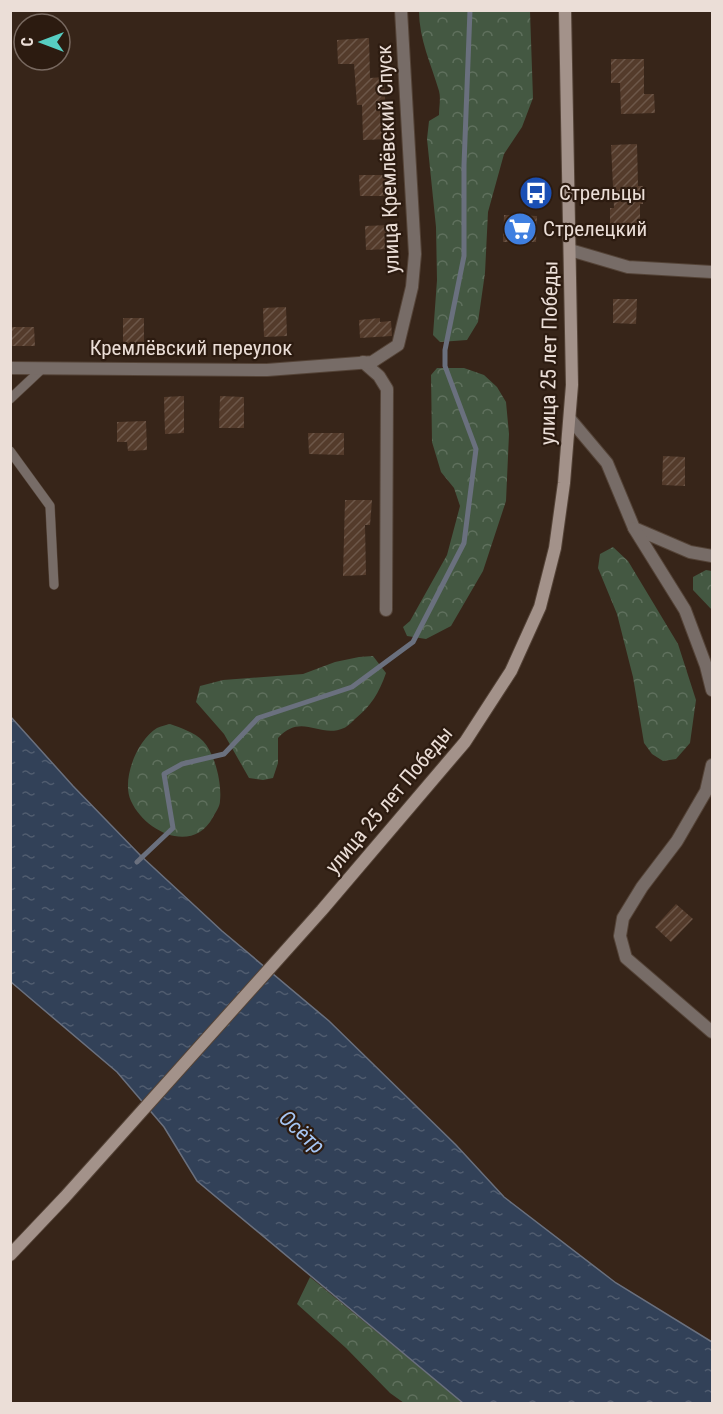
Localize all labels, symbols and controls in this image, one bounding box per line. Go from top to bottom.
north arrow [12,12,72,72]
text: С [18,37,37,47]
street label: улица Кремлёвский Спуск [372,44,404,274]
bus stop icon: Стрельцы [518,175,554,211]
place label: Стрельцы [559,181,646,205]
supermarket icon: Стрелецкий [502,211,538,247]
place label: Стрелецкий [543,217,647,241]
street label: улица 25 лет Победы [535,261,563,445]
street label: Кремлёвский переулок [90,336,292,360]
street label: улица 25 лет Победы [321,722,457,878]
water label: Осётр [274,1105,330,1159]

